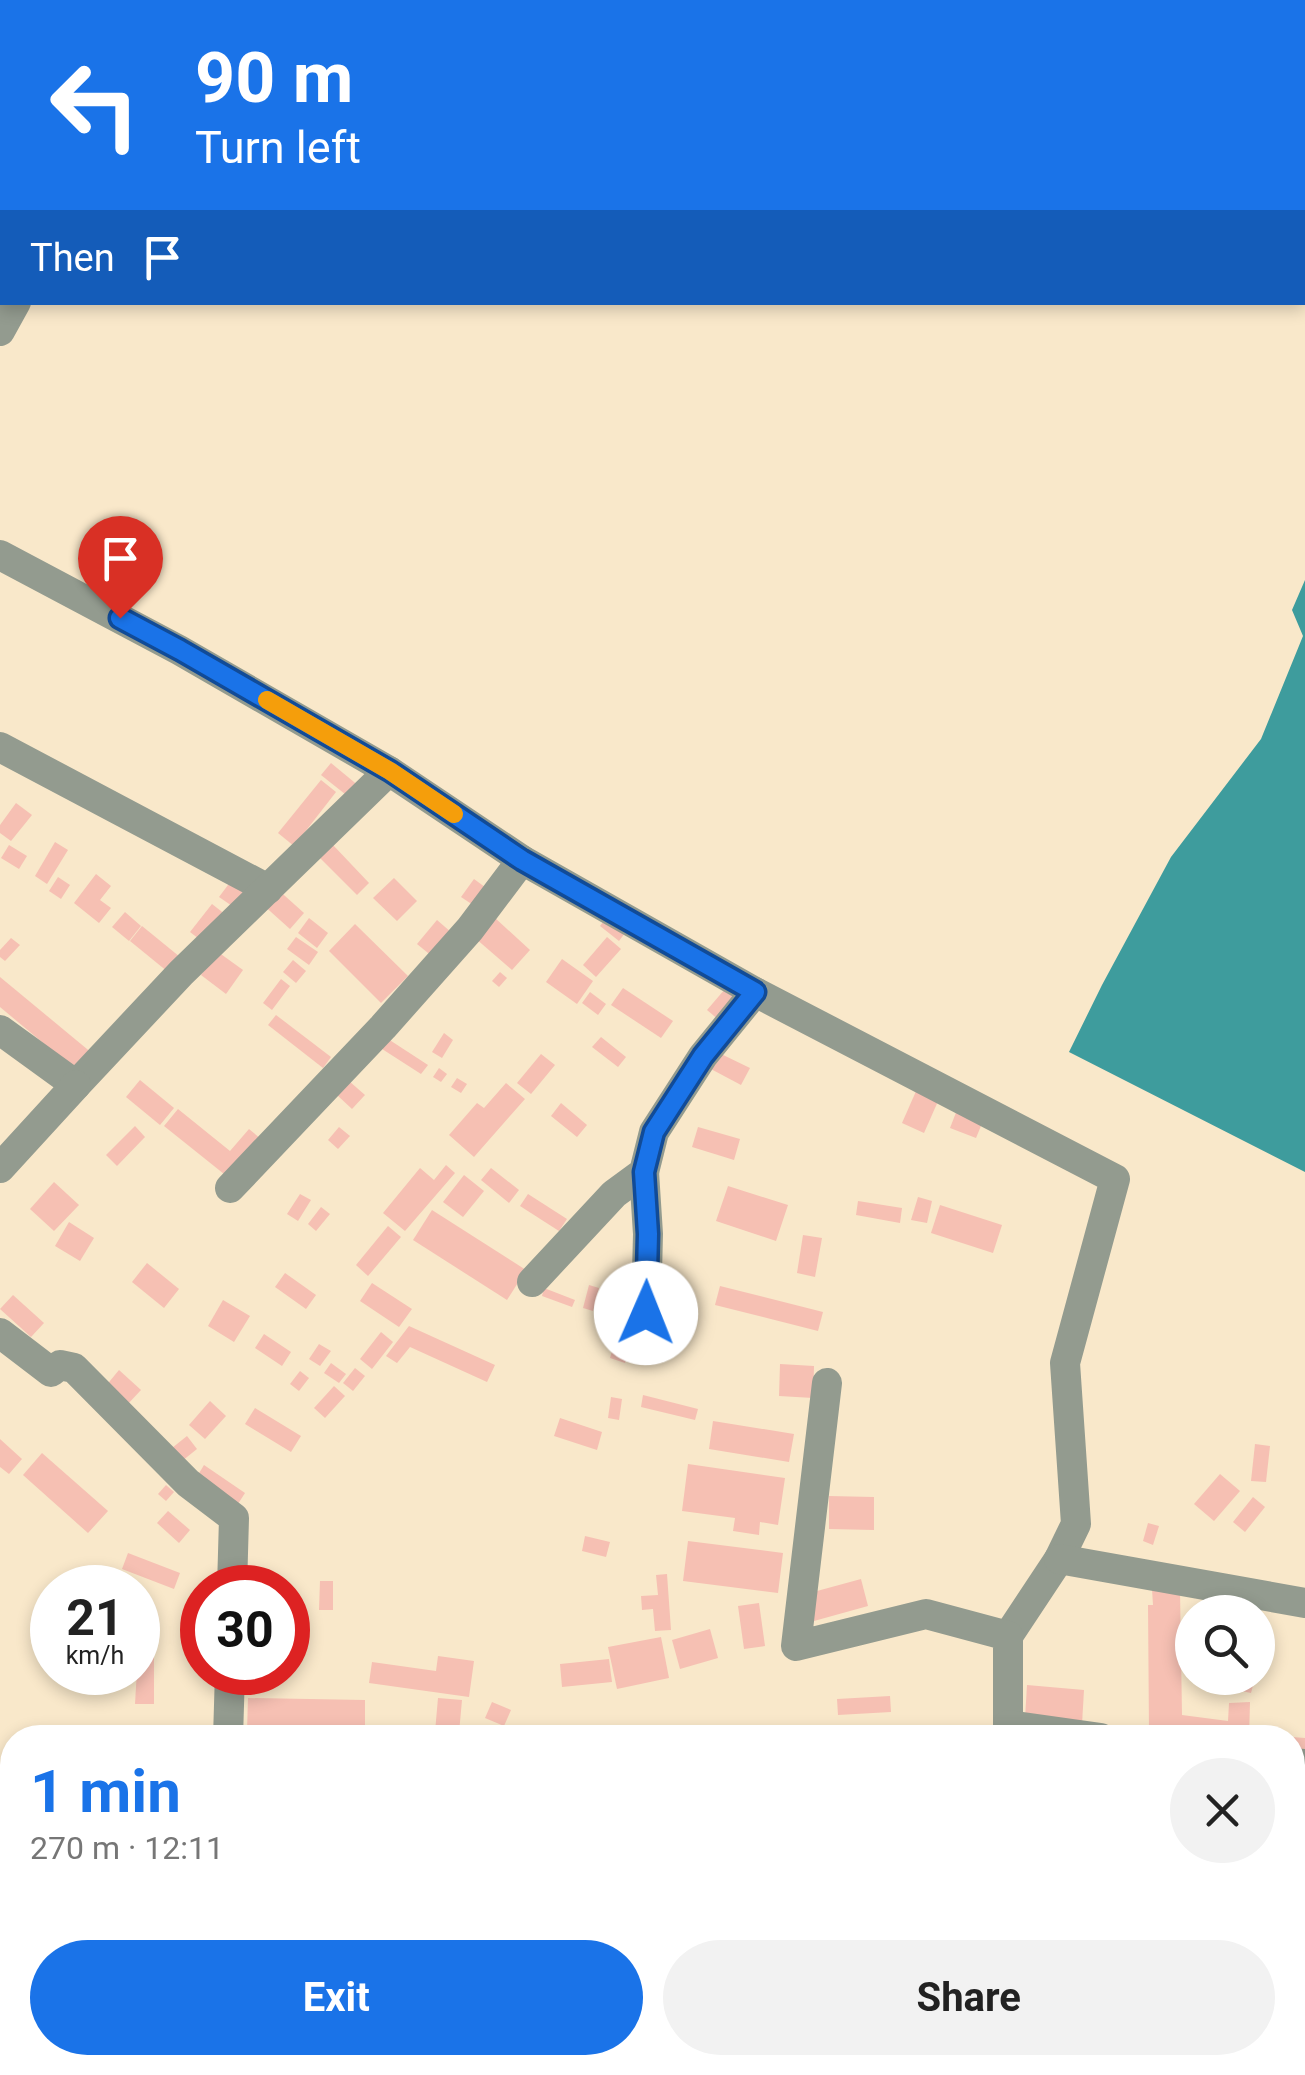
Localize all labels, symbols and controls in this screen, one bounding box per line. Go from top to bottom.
text: 90 m [195,37,353,119]
icon: left [30,40,160,170]
text: Turn left [195,121,361,174]
icon: arrive [135,230,190,285]
text: Then [30,236,115,280]
pin [78,516,163,619]
icon: arrive [93,531,148,586]
position arrow [594,1261,698,1365]
speed limit sign: 30 [180,1565,310,1695]
text: 21 [66,1589,124,1647]
map controls [1175,1595,1275,1695]
button: search [1175,1595,1275,1695]
text: km/h [66,1641,124,1670]
text: 1 min [30,1756,181,1827]
button: close [1170,1758,1275,1863]
text: 270 m · 12:11 [30,1829,224,1867]
button: Exit [30,1940,643,2055]
button: Share [663,1940,1275,2055]

